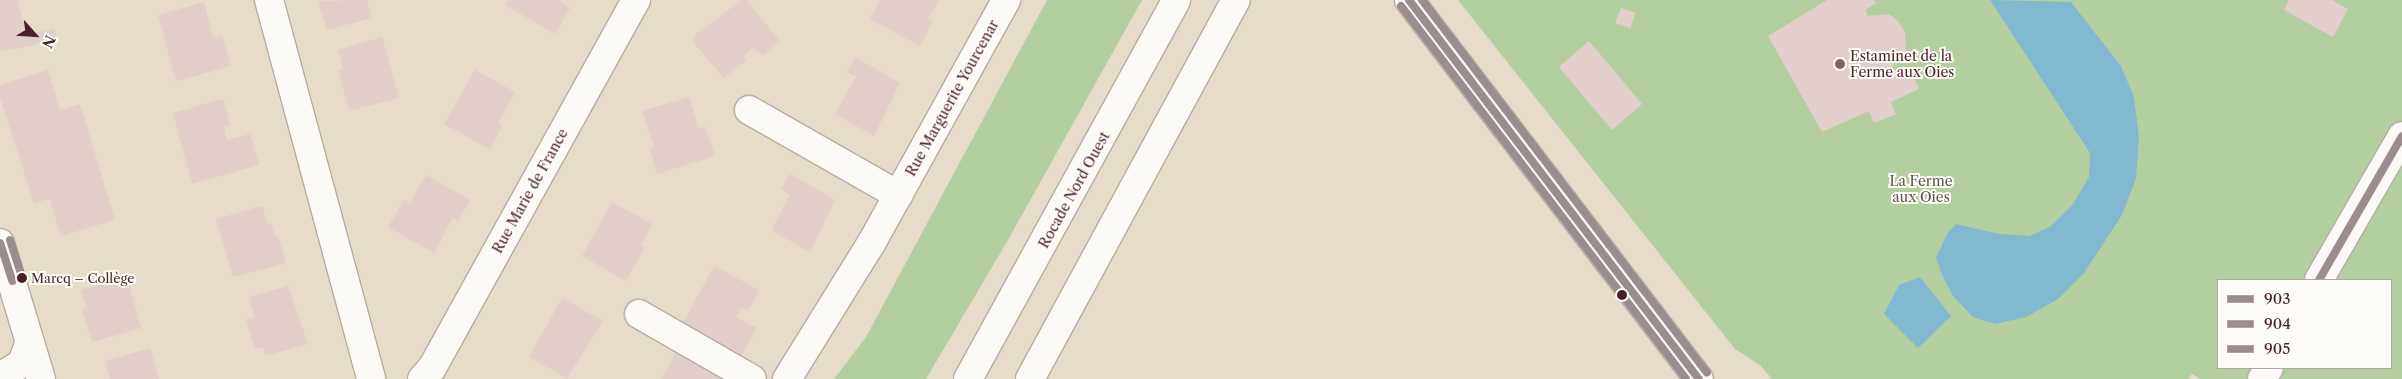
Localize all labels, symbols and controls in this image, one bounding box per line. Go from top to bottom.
north arrow [10,10,60,60]
street label: Rue Marguerite Yourcenar [902,17,1002,179]
text: N [38,32,59,51]
place label: Estaminet de la Ferme aux Oies [1850,48,1955,80]
marker: Estaminet de la Ferme aux Oies [1834,58,1846,70]
street label: Rue Marie de France [489,126,571,256]
street label: Rocade Nord Ouest [1035,129,1113,251]
park label: La Ferme aux Oies [1889,173,1953,206]
place label: Marcq – Collège [31,270,135,286]
marker: Marcq – Collège [17,273,27,283]
legend [2217,279,2392,369]
text: 903 [2264,289,2291,308]
unlabelled marker [1617,290,1627,300]
text: 904 [2264,314,2291,333]
text: 905 [2264,339,2290,358]

